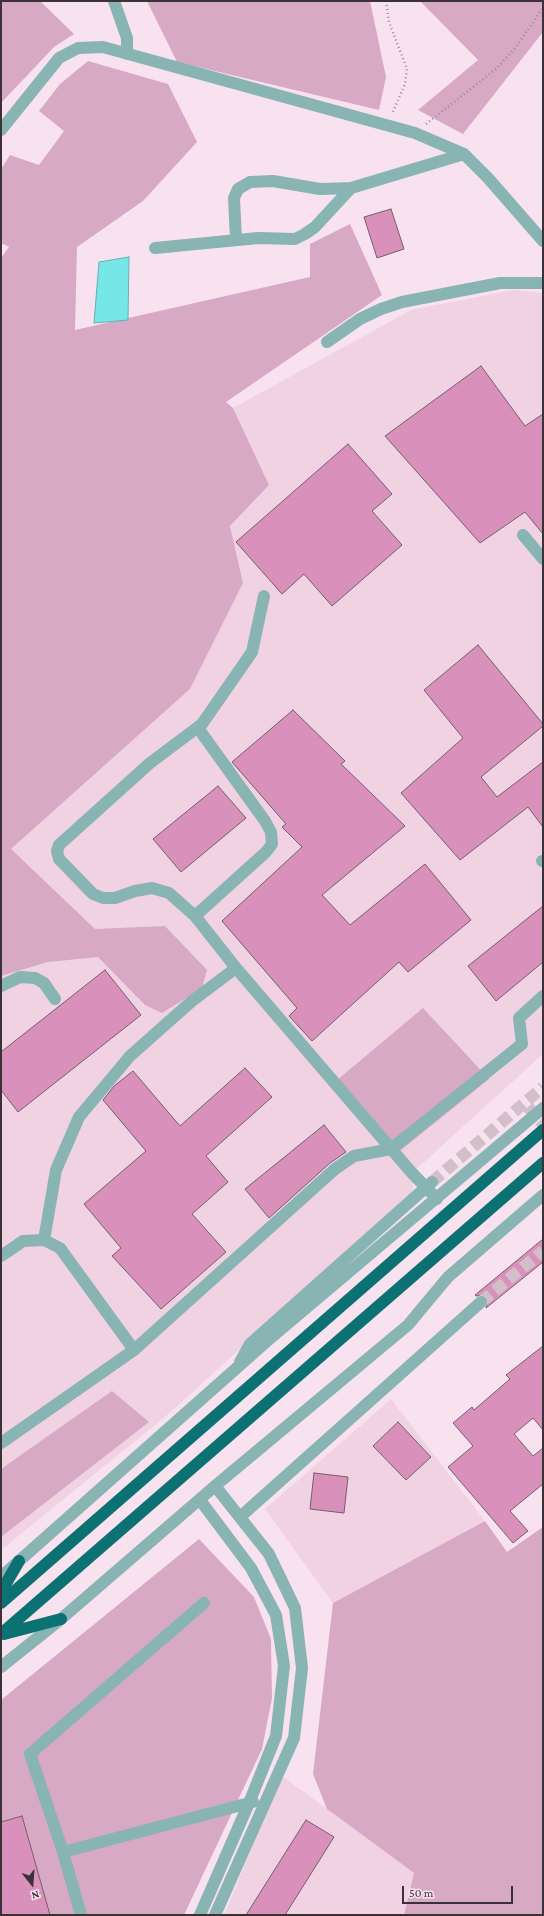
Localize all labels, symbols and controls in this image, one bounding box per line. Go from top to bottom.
north arrow [12,1864,52,1904]
scale bar [404,1878,515,1904]
text: 50 m [409,1886,433,1900]
text: N [30,1889,41,1902]

